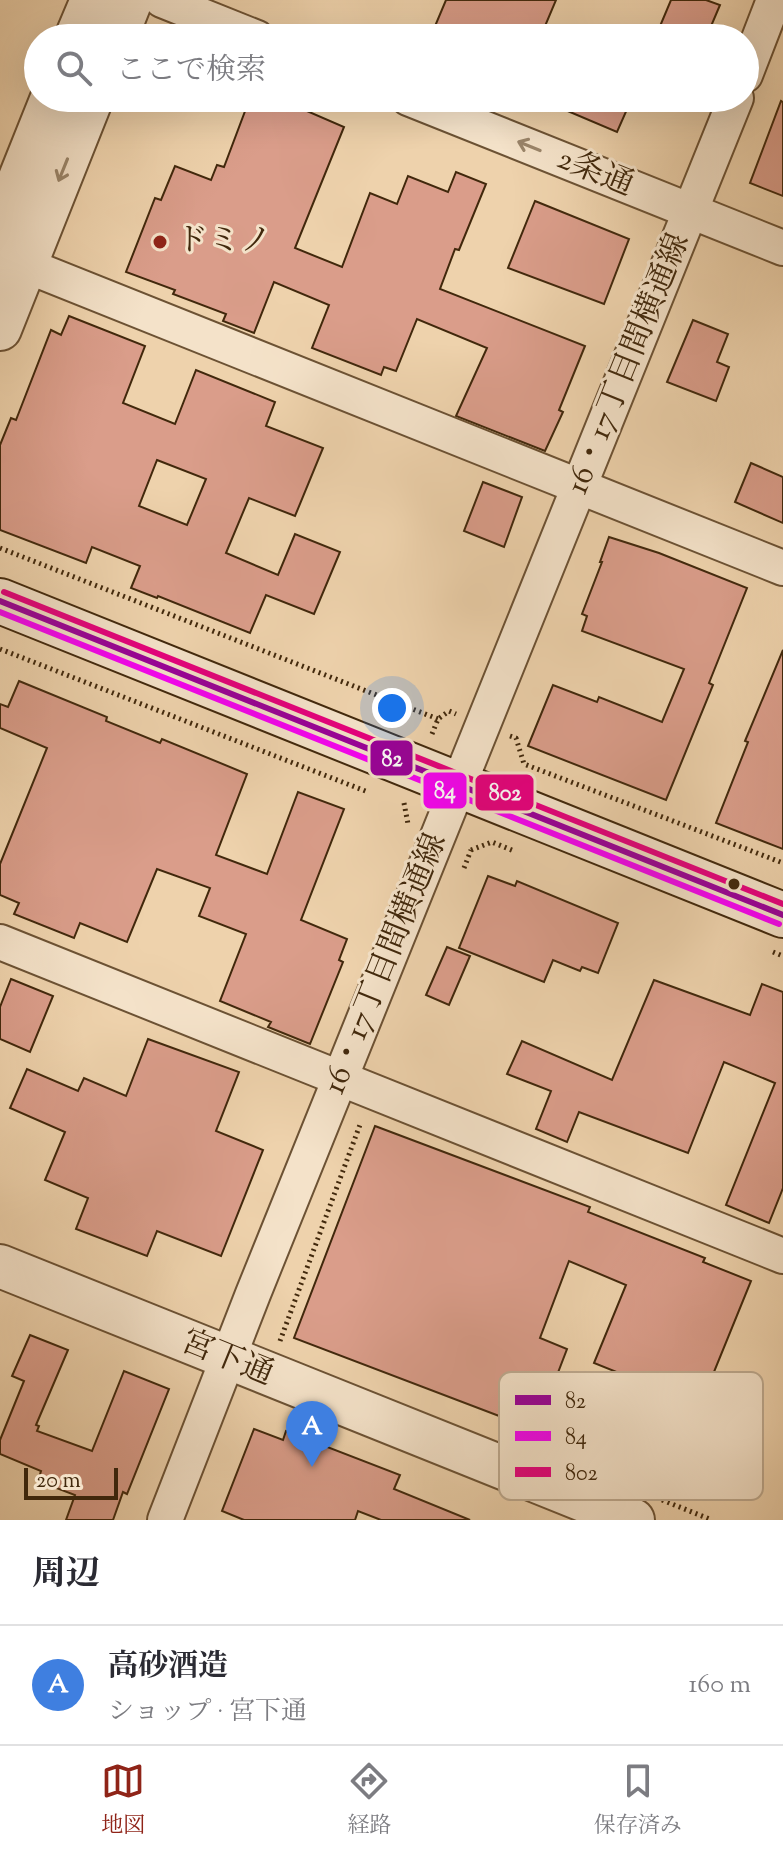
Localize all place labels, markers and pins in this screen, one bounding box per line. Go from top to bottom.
place label: ドミノ [176,219,272,265]
marker: ドミノ [151,233,169,251]
unlabelled marker [726,876,742,892]
pin: A [286,1401,338,1467]

